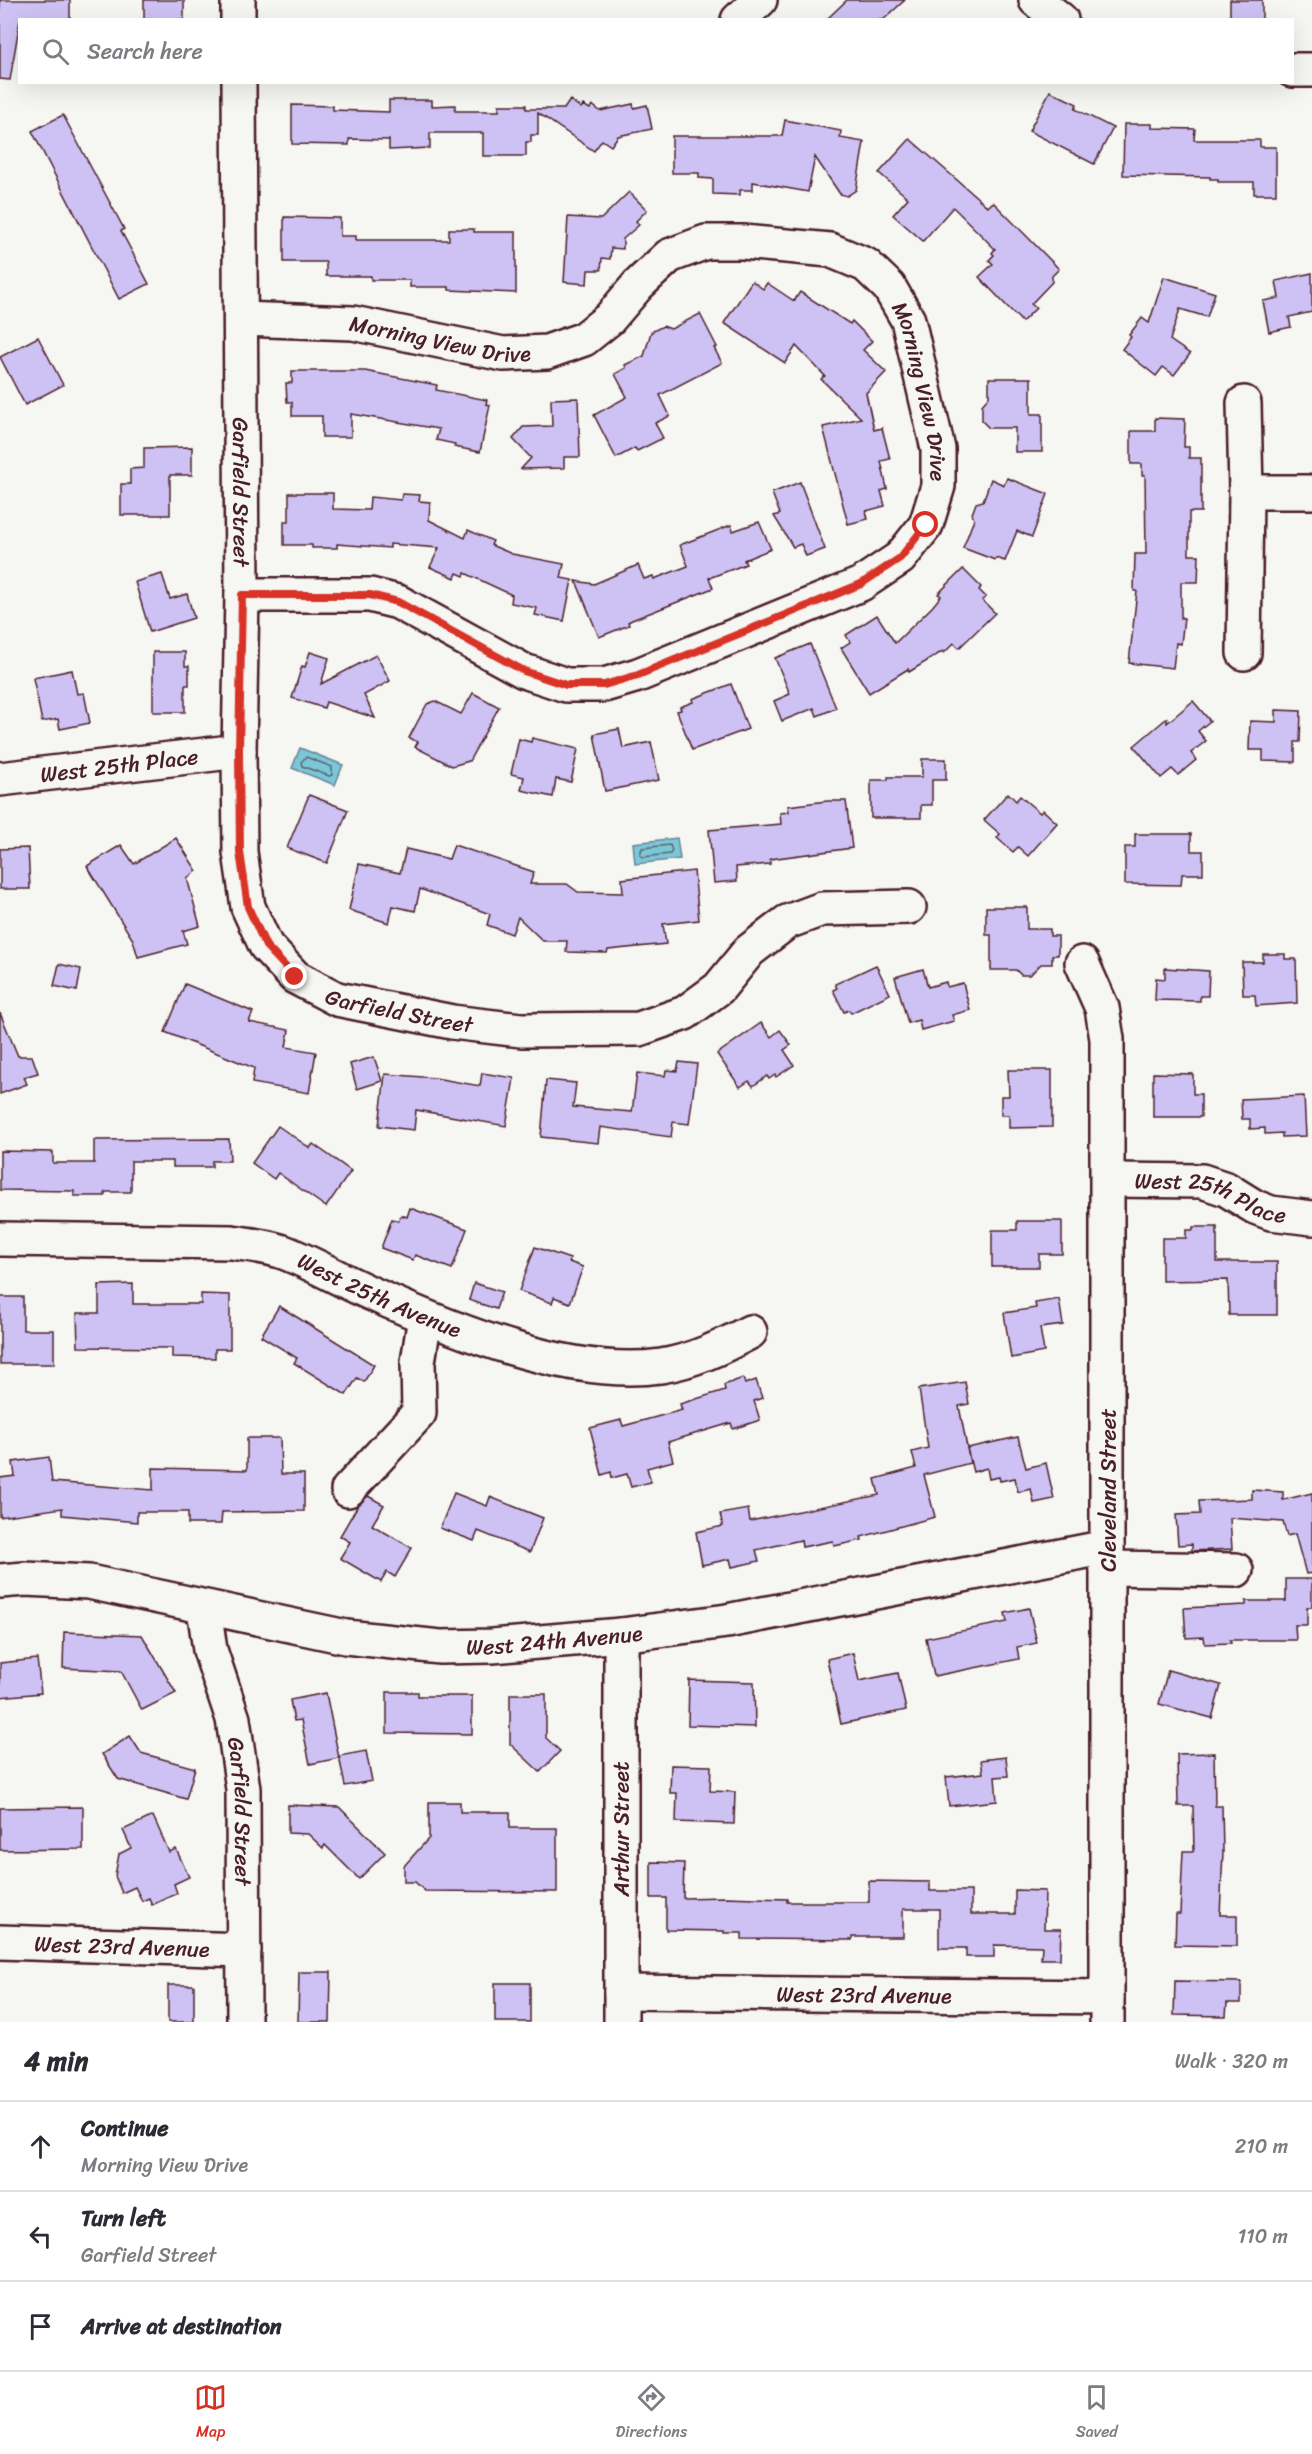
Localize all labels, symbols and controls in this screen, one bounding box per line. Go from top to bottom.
search box [18,18,1294,84]
text: Search here [87,32,203,71]
icon: search [39,35,72,68]
street label: Morning View Drive [881,293,958,482]
street label: Morning View Drive [346,303,532,373]
street label: Garfield Street [221,417,261,568]
route start [912,511,938,537]
street label: West 25th Place [38,736,200,794]
route end [281,963,307,989]
street label: Garfield Street [318,977,476,1044]
street label: West 25th Place [1134,1161,1288,1234]
street label: West 25th Avenue [291,1241,468,1349]
street label: Cleveland Street [1089,1408,1128,1572]
street label: West 24th Avenue [466,1613,645,1666]
street label: Garfield Street [216,1734,263,1887]
street label: Arthur Street [602,1761,641,1898]
street label: West 23rd Avenue [34,1924,211,1968]
street label: West 23rd Avenue [776,1974,952,2015]
text: 4 min [24,2038,88,2084]
text: Walk · 320 m [1175,2044,1288,2079]
text: Continue [81,2109,169,2148]
text: 210 m [1235,2129,1288,2164]
icon: ahead [24,2130,57,2163]
text: Morning View Drive [81,2148,248,2183]
text: Turn left [81,2199,166,2238]
text: 110 m [1238,2219,1288,2254]
icon: left [24,2220,57,2253]
text: Garfield Street [81,2238,216,2273]
text: Arrive at destination [81,2307,282,2346]
icon: arrive [24,2310,57,2343]
tab: Map [194,2381,227,2446]
tab: Directions [616,2381,687,2446]
tab: Saved [1076,2381,1118,2446]

